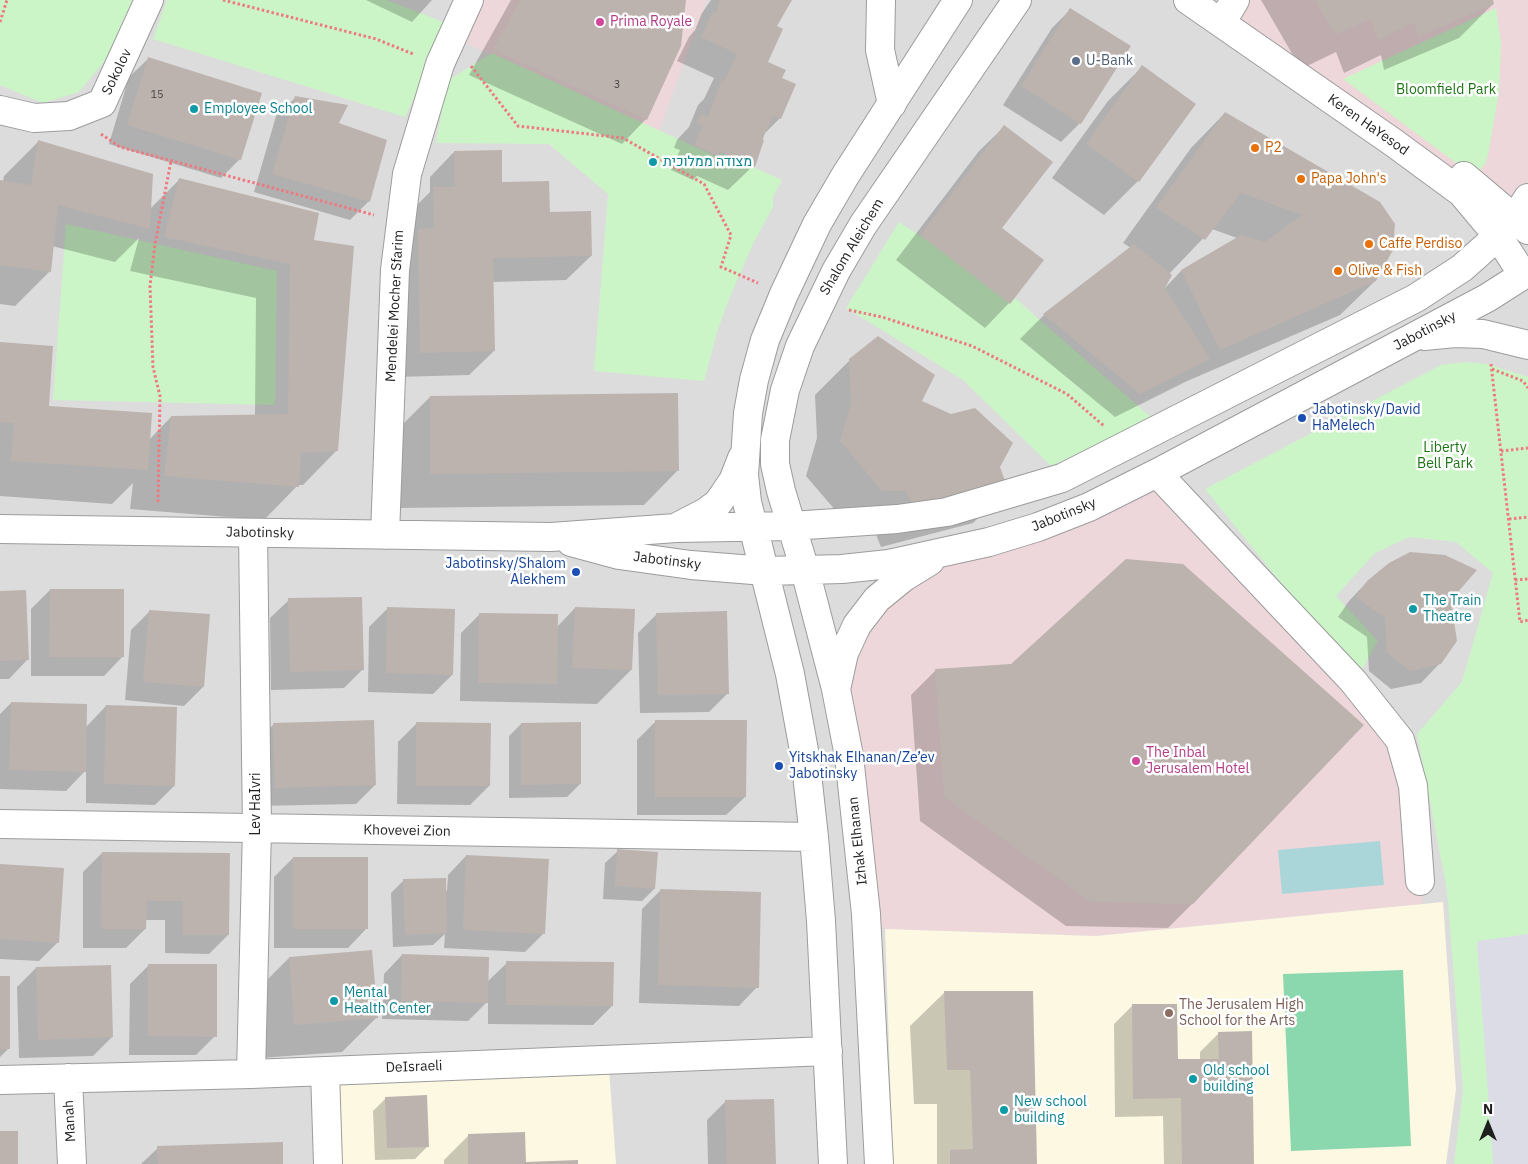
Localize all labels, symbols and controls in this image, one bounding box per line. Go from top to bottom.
place label: Prima Royale [610,14,692,30]
marker: Prima Royale [594,16,606,28]
street label: Sokolov [99,46,135,98]
place label: U-Bank [1086,53,1133,69]
marker: U-Bank [1070,55,1082,67]
house number: 3 [614,78,620,92]
park label: Bloomfield Park [1396,82,1496,98]
house number: 15 [150,88,164,102]
street label: Keren HaYesod [1324,91,1412,159]
place label: Employee School [204,101,312,117]
marker: Employee School [188,103,200,115]
place label: P2 [1265,140,1282,156]
marker: P2 [1249,142,1261,154]
place label: מצודה ממלוכית [663,154,752,170]
marker: מצודה ממלוכית [647,156,659,168]
place label: Papa John's [1311,171,1387,187]
marker: Papa John's [1295,173,1307,185]
street label: Shalom Aleichem [817,196,887,298]
street label: Mendelei Mocher Sfarim [383,229,407,383]
place label: Caffe Perdiso [1379,236,1462,252]
marker: Caffe Perdiso [1363,238,1375,250]
place label: Olive & Fish [1348,263,1422,279]
marker: Olive & Fish [1332,265,1344,277]
street label: Jabotinsky [1391,308,1459,354]
place label: Jabotinsky/David HaMelech [1312,402,1421,434]
marker: Jabotinsky/David HaMelech [1296,412,1308,424]
park label: Liberty Bell Park [1417,440,1473,472]
street label: Jabotinsky [1029,494,1099,536]
street label: Jabotinsky [226,524,294,542]
street label: Jabotinsky [632,549,702,573]
place label: Jabotinsky/Shalom Alekhem [445,556,566,588]
marker: Jabotinsky/Shalom Alekhem [570,566,582,578]
place label: The Train Theatre [1423,593,1481,626]
marker: The Train Theatre [1407,603,1419,615]
place label: The Inbal Jerusalem Hotel [1146,745,1249,778]
place label: Yitskhak Elhanan/Ze’ev Jabotinsky [789,750,935,782]
marker: The Inbal Jerusalem Hotel [1130,755,1142,767]
marker: Yitskhak Elhanan/Ze’ev Jabotinsky [773,760,785,772]
street label: Lev HaIvri [248,772,264,836]
street label: Izhak Elhanan [845,796,871,886]
street label: Khovevei Zion [363,822,451,840]
place label: Mental Health Center [344,985,431,1018]
marker: Mental Health Center [328,995,340,1007]
place label: The Jerusalem High School for the Arts [1179,997,1304,1030]
marker: The Jerusalem High School for the Arts [1163,1007,1175,1019]
street label: DeIsraeli [385,1058,443,1076]
place label: Old school building [1203,1063,1269,1096]
marker: Old school building [1187,1073,1199,1085]
place label: New school building [1014,1094,1087,1126]
street label: Manah [61,1099,79,1143]
north arrow [1463,1099,1513,1149]
text: N [1483,1100,1493,1118]
marker: New school building [998,1104,1010,1116]

